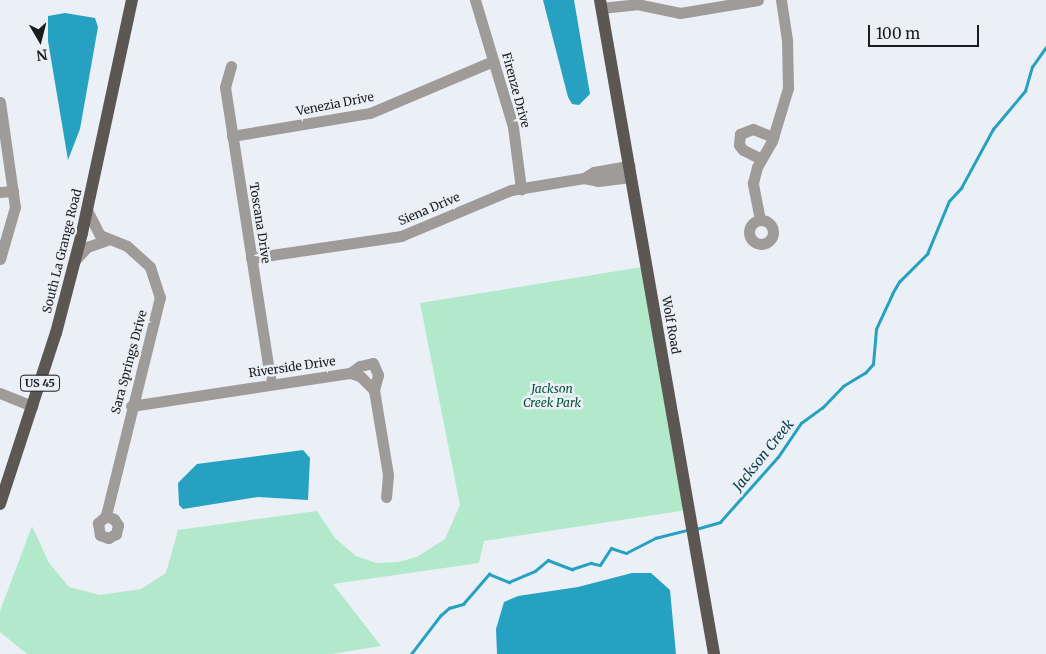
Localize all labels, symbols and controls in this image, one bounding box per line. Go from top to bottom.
north arrow [15,15,65,65]
scale bar [871,15,982,47]
text: 100 m [876,24,920,43]
text: N [35,45,49,65]
street label: Firenze Drive [499,51,533,129]
street label: Venezia Drive [295,89,375,119]
street label: Toscana Drive [246,182,274,264]
street label: South La Grange Road [40,187,84,315]
street label: Siena Drive [396,190,462,228]
street label: Wolf Road [659,295,683,355]
street label: Sara Springs Drive [108,309,150,415]
street label: Riverside Drive [248,354,336,380]
road number: US 45 [20,374,60,392]
park label: Jackson Creek Park [523,382,581,410]
water label: Jackson Creek [729,416,797,494]

